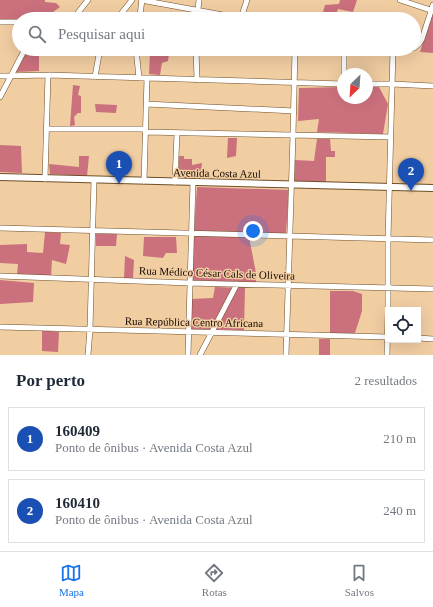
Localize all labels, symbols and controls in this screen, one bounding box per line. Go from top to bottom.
search box [12,12,421,56]
icon: search [26,23,48,45]
text: Pesquisar aqui [58,26,145,42]
north arrow [337,68,373,104]
pin: 1 [106,151,132,184]
pin: 2 [398,158,424,191]
street label: Avenida Costa Azul [173,166,261,180]
your location [243,221,263,241]
street label: Rua Médico César Cals de Oliveira [139,264,295,282]
map controls [385,307,421,343]
button: locate [385,307,421,343]
street label: Rua República Centro Africana [125,315,263,329]
text: Por perto [16,371,85,390]
text: 2 resultados [355,373,417,388]
text: 160409 [55,423,100,439]
text: 1 [27,431,33,446]
text: 210 m [383,431,416,446]
text: Ponto de ônibus · Avenida Costa Azul [55,440,253,455]
text: 160410 [55,495,100,511]
text: 2 [27,503,33,518]
text: 240 m [383,503,416,518]
text: Ponto de ônibus · Avenida Costa Azul [55,512,253,527]
tab: Mapa [59,562,84,598]
tab: Rotas [202,562,227,598]
tab: Salvos [345,562,374,598]

